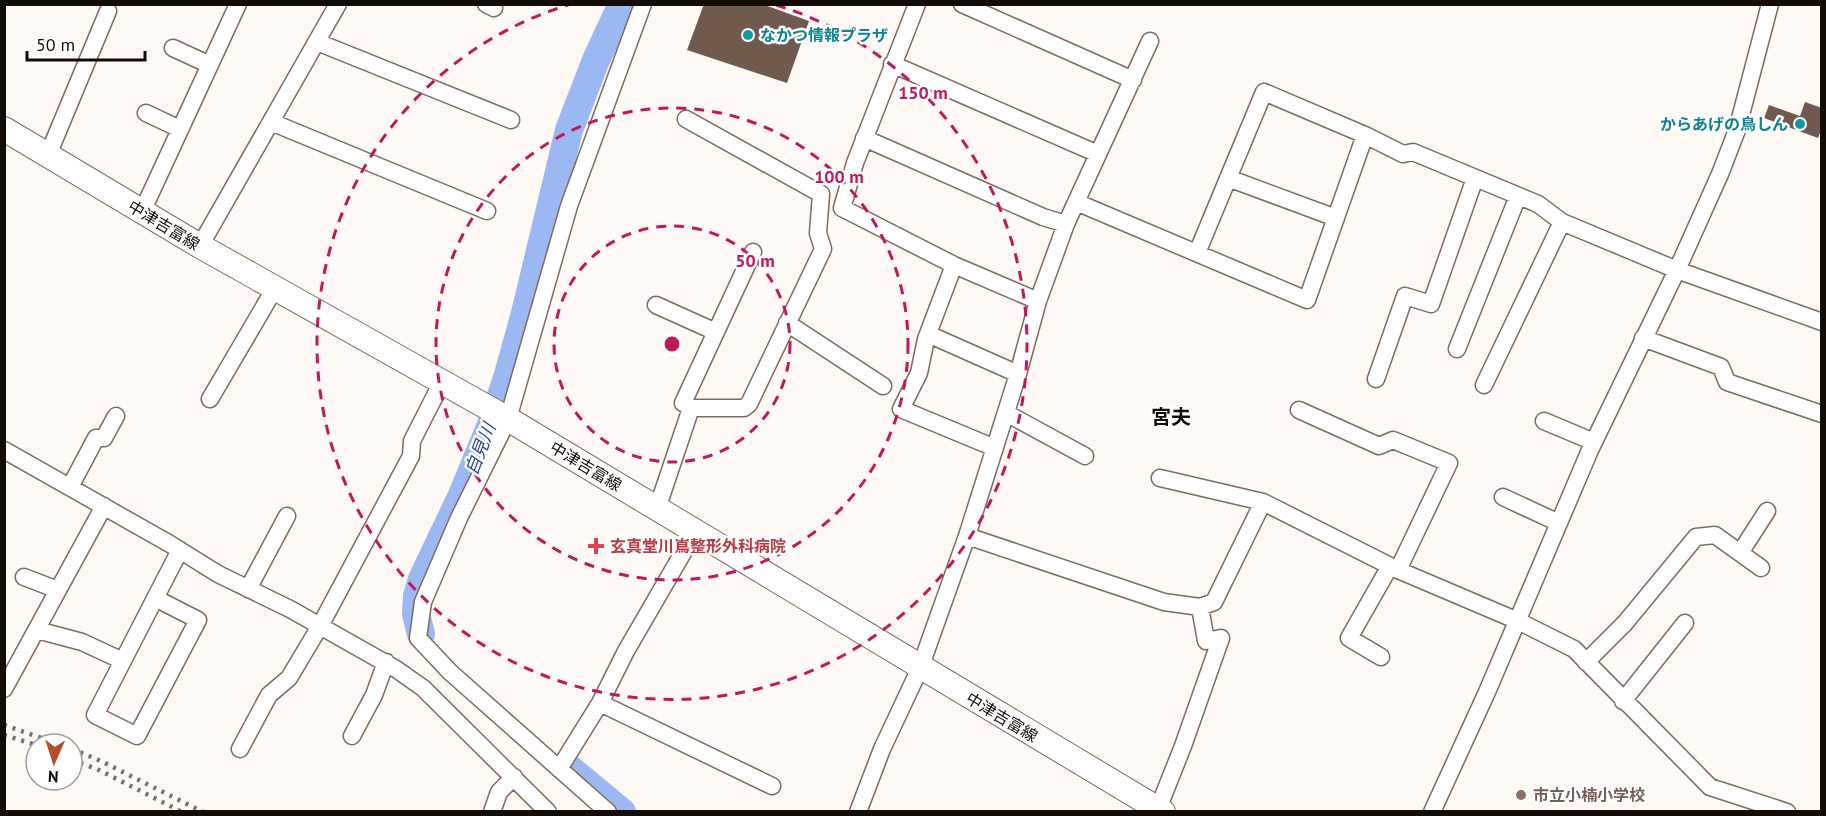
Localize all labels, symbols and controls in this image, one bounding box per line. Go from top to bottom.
scale bar [27,24,146,62]
place label: なかつ情報プラザ [760,25,888,45]
marker: なかつ情報プラザ [741,28,755,42]
text: 50 m [36,33,75,56]
text: 150 m [898,81,948,104]
place label: からあげの鳥しん [1660,114,1788,134]
marker: からあげの鳥しん [1793,117,1807,131]
text: 100 m [814,165,864,188]
street label: 中津吉富線 [125,196,203,254]
text: 50 m [735,249,775,272]
centre of rings [662,334,682,354]
district label: 宮夫 [1151,404,1191,430]
water label: 自見川 [460,418,501,478]
street label: 中津吉富線 [547,437,625,495]
place label: 玄真堂川嶌整形外科病院 [610,536,786,556]
marker: 玄真堂川嶌整形外科病院 [587,537,605,555]
street label: 中津吉富線 [963,688,1041,746]
north arrow [24,732,84,792]
text: N [47,767,59,787]
place label: 市立小楠小学校 [1533,785,1645,805]
marker: 市立小楠小学校 [1514,788,1528,802]

